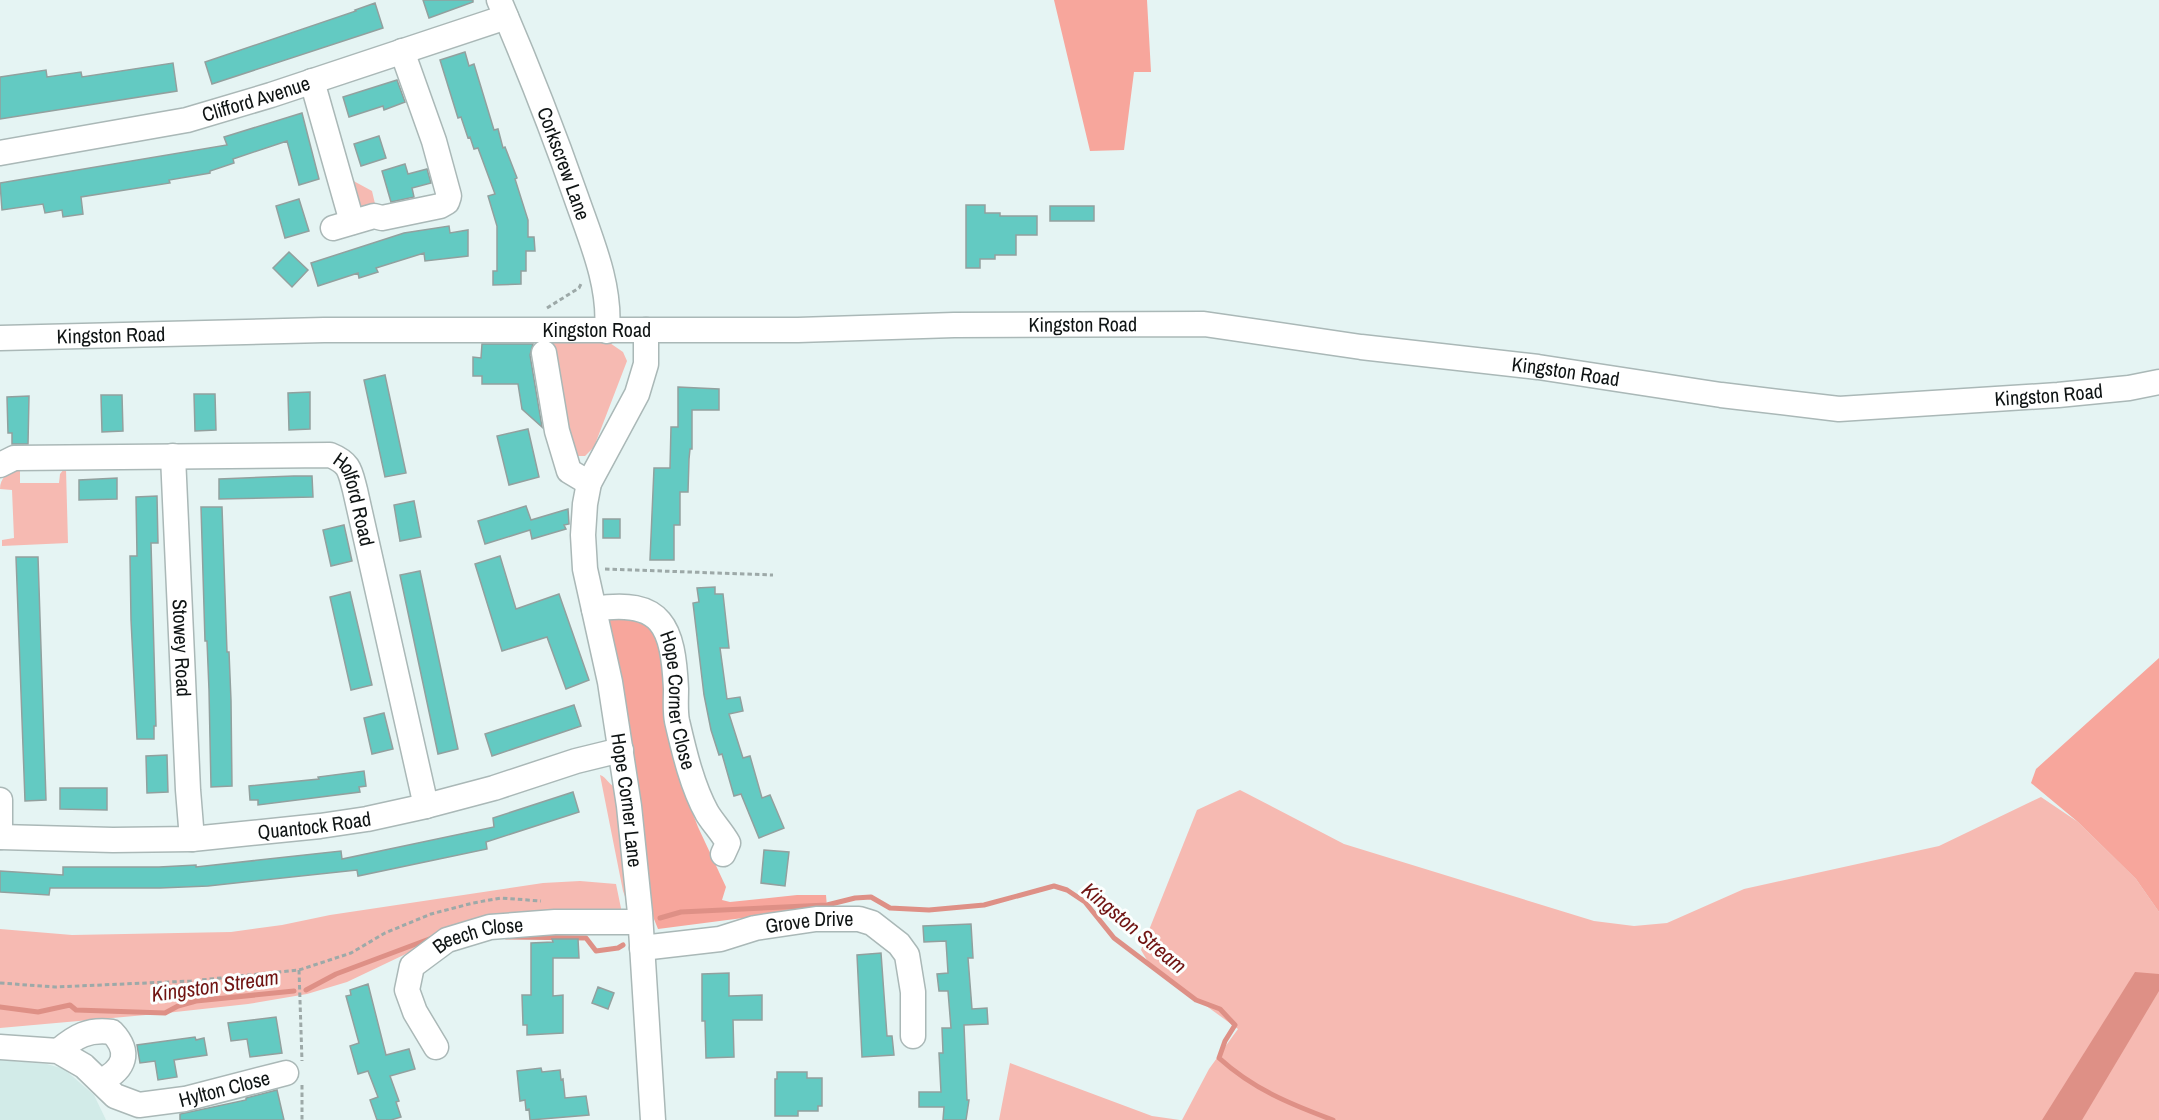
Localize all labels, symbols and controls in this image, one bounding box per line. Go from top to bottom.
street label: Clifford Avenue [199,69,313,128]
street label: Corkscrew Lane [531,103,597,224]
street label: Kingston Road [1028,310,1137,338]
street label: Kingston Road [543,316,651,343]
street label: Kingston Road [56,320,166,350]
street label: Kingston Road [1510,350,1621,392]
street label: Kingston Road [1994,377,2104,412]
street label: Holford Road [328,446,381,548]
street label: Stowey Road [166,598,198,697]
street label: Hope Corner Close [654,627,703,773]
street label: Hope Corner Lane [605,731,649,868]
street label: Quantock Road [256,805,373,845]
water label: Kingston Stream [1076,875,1193,980]
street label: Grove Drive [763,905,853,939]
street label: Beech Close [427,910,524,959]
water label: Kingston Stream [149,962,280,1009]
street label: Hylton Close [176,1064,273,1113]

